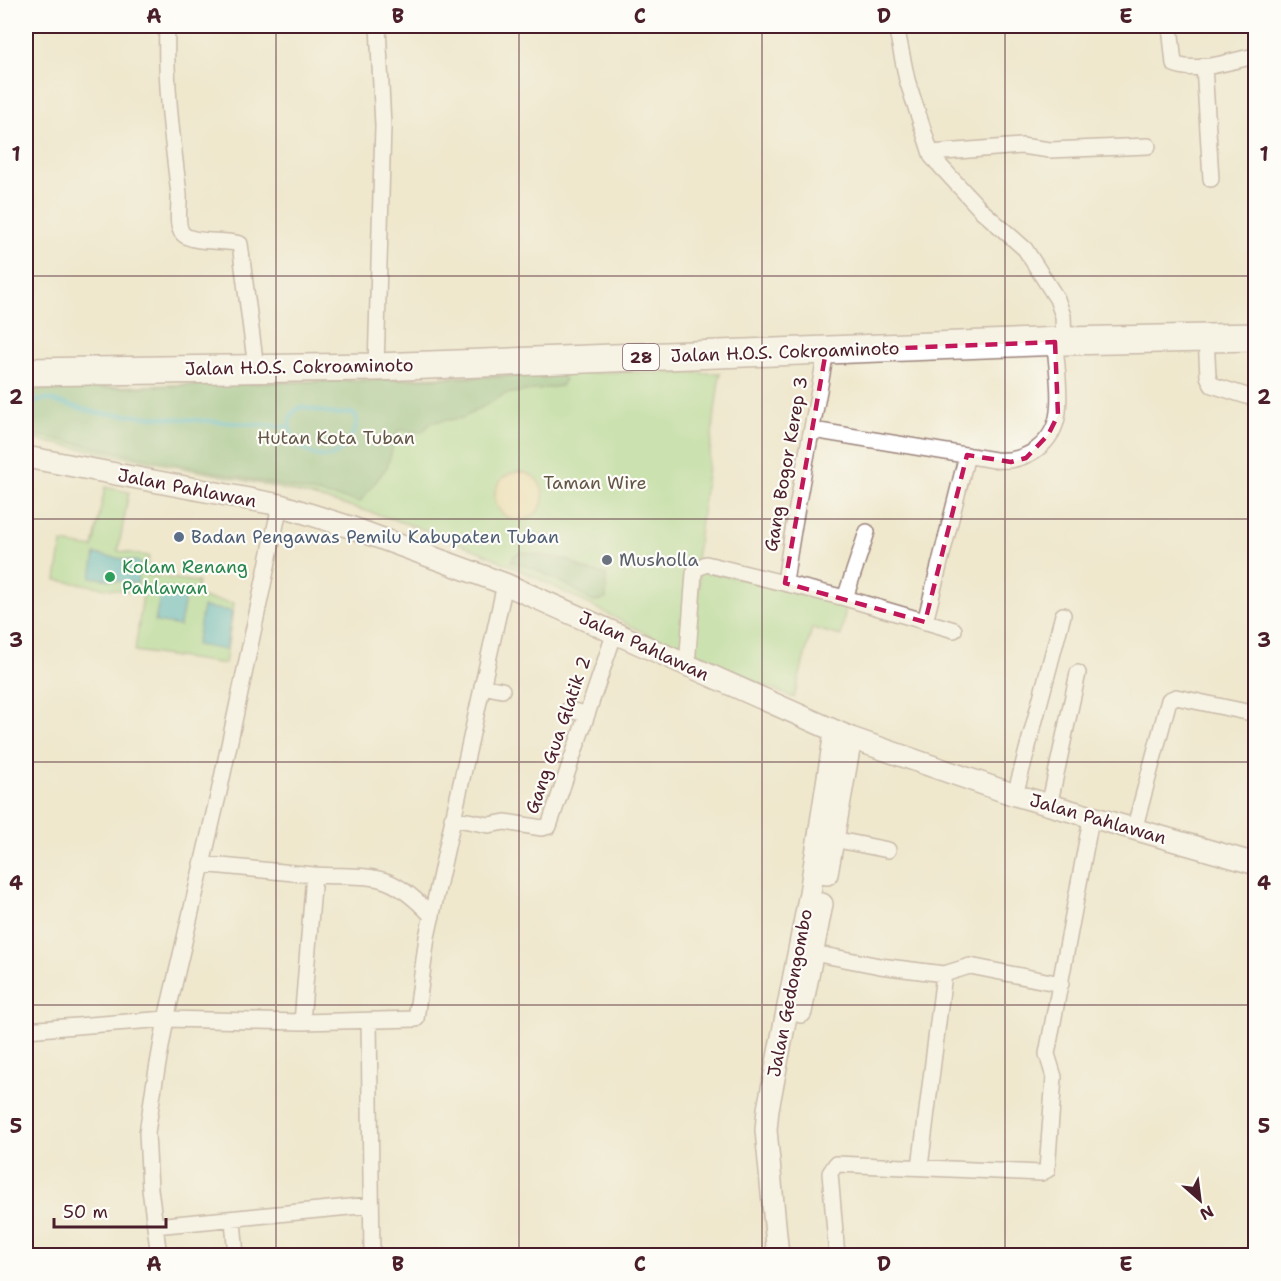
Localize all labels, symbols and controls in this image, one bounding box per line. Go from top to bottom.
text: A [146,3,162,29]
text: B [392,3,404,29]
text: C [634,3,646,29]
text: D [877,3,891,29]
text: E [1119,3,1133,29]
text: 1 [11,141,21,167]
text: 1 [1259,141,1269,167]
street label: Jalan H.O.S. Cokroaminoto [670,336,900,368]
road number: 28 [623,344,659,370]
street label: Jalan H.O.S. Cokroaminoto [184,353,414,381]
street label: Gang Bogor Kerep 3 [759,374,813,554]
text: 2 [9,384,23,410]
text: 2 [1257,384,1271,410]
park label: Hutan Kota Tuban [257,426,415,450]
street label: Jalan Pahlawan [116,463,258,513]
park label: Taman Wire [543,471,647,495]
place label: Badan Pengawas Pemilu Kabupaten Tuban [191,525,559,549]
marker: Badan Pengawas Pemilu Kabupaten Tuban [172,530,186,544]
place label: Musholla [619,548,699,572]
marker: Musholla [600,553,614,567]
place label: Kolam Renang Pahlawan [122,555,248,600]
marker: Kolam Renang Pahlawan [103,570,117,584]
street label: Jalan Pahlawan [575,605,713,687]
text: 3 [9,627,23,653]
text: 3 [1257,627,1271,653]
street label: Gang Gua Glatik 2 [520,653,596,817]
street label: Jalan Pahlawan [1027,788,1169,850]
text: 4 [9,870,23,896]
text: 4 [1257,870,1271,896]
street label: Jalan Gedongombo [762,907,818,1079]
text: 5 [10,1113,22,1139]
text: 5 [1258,1113,1270,1139]
north arrow [1170,1170,1230,1230]
scale bar [54,1191,166,1229]
text: 50 m [63,1200,108,1224]
text: N [1196,1201,1217,1225]
text: A [146,1251,162,1277]
text: B [392,1251,404,1277]
text: C [634,1251,646,1277]
text: D [877,1251,891,1277]
text: E [1119,1251,1133,1277]

